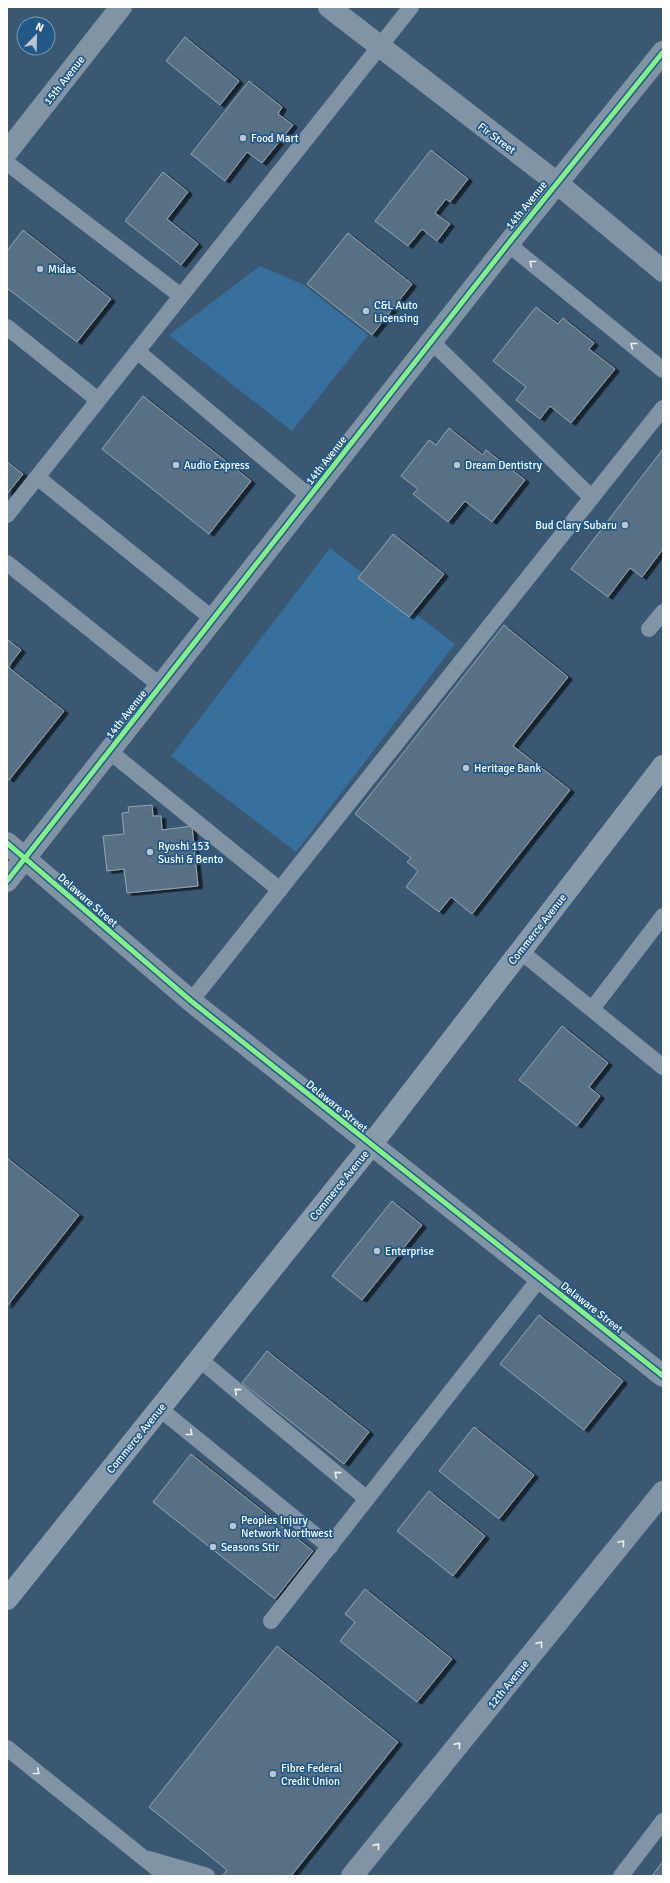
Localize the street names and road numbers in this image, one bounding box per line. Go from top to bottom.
street label: 15th Avenue [41,53,88,107]
street label: Fir Street [475,120,518,157]
street label: 14th Avenue [503,178,550,232]
street label: 14th Avenue [303,433,350,487]
street label: 14th Avenue [103,687,150,741]
street label: Delaware Street [55,871,120,930]
street label: Commerce Avenue [506,891,569,967]
street label: Delaware Street [303,1078,370,1135]
street label: Commerce Avenue [307,1148,372,1223]
street label: Delaware Street [558,1279,625,1336]
street label: Commerce Avenue [104,1401,169,1476]
street label: 12th Avenue [485,1657,532,1711]

